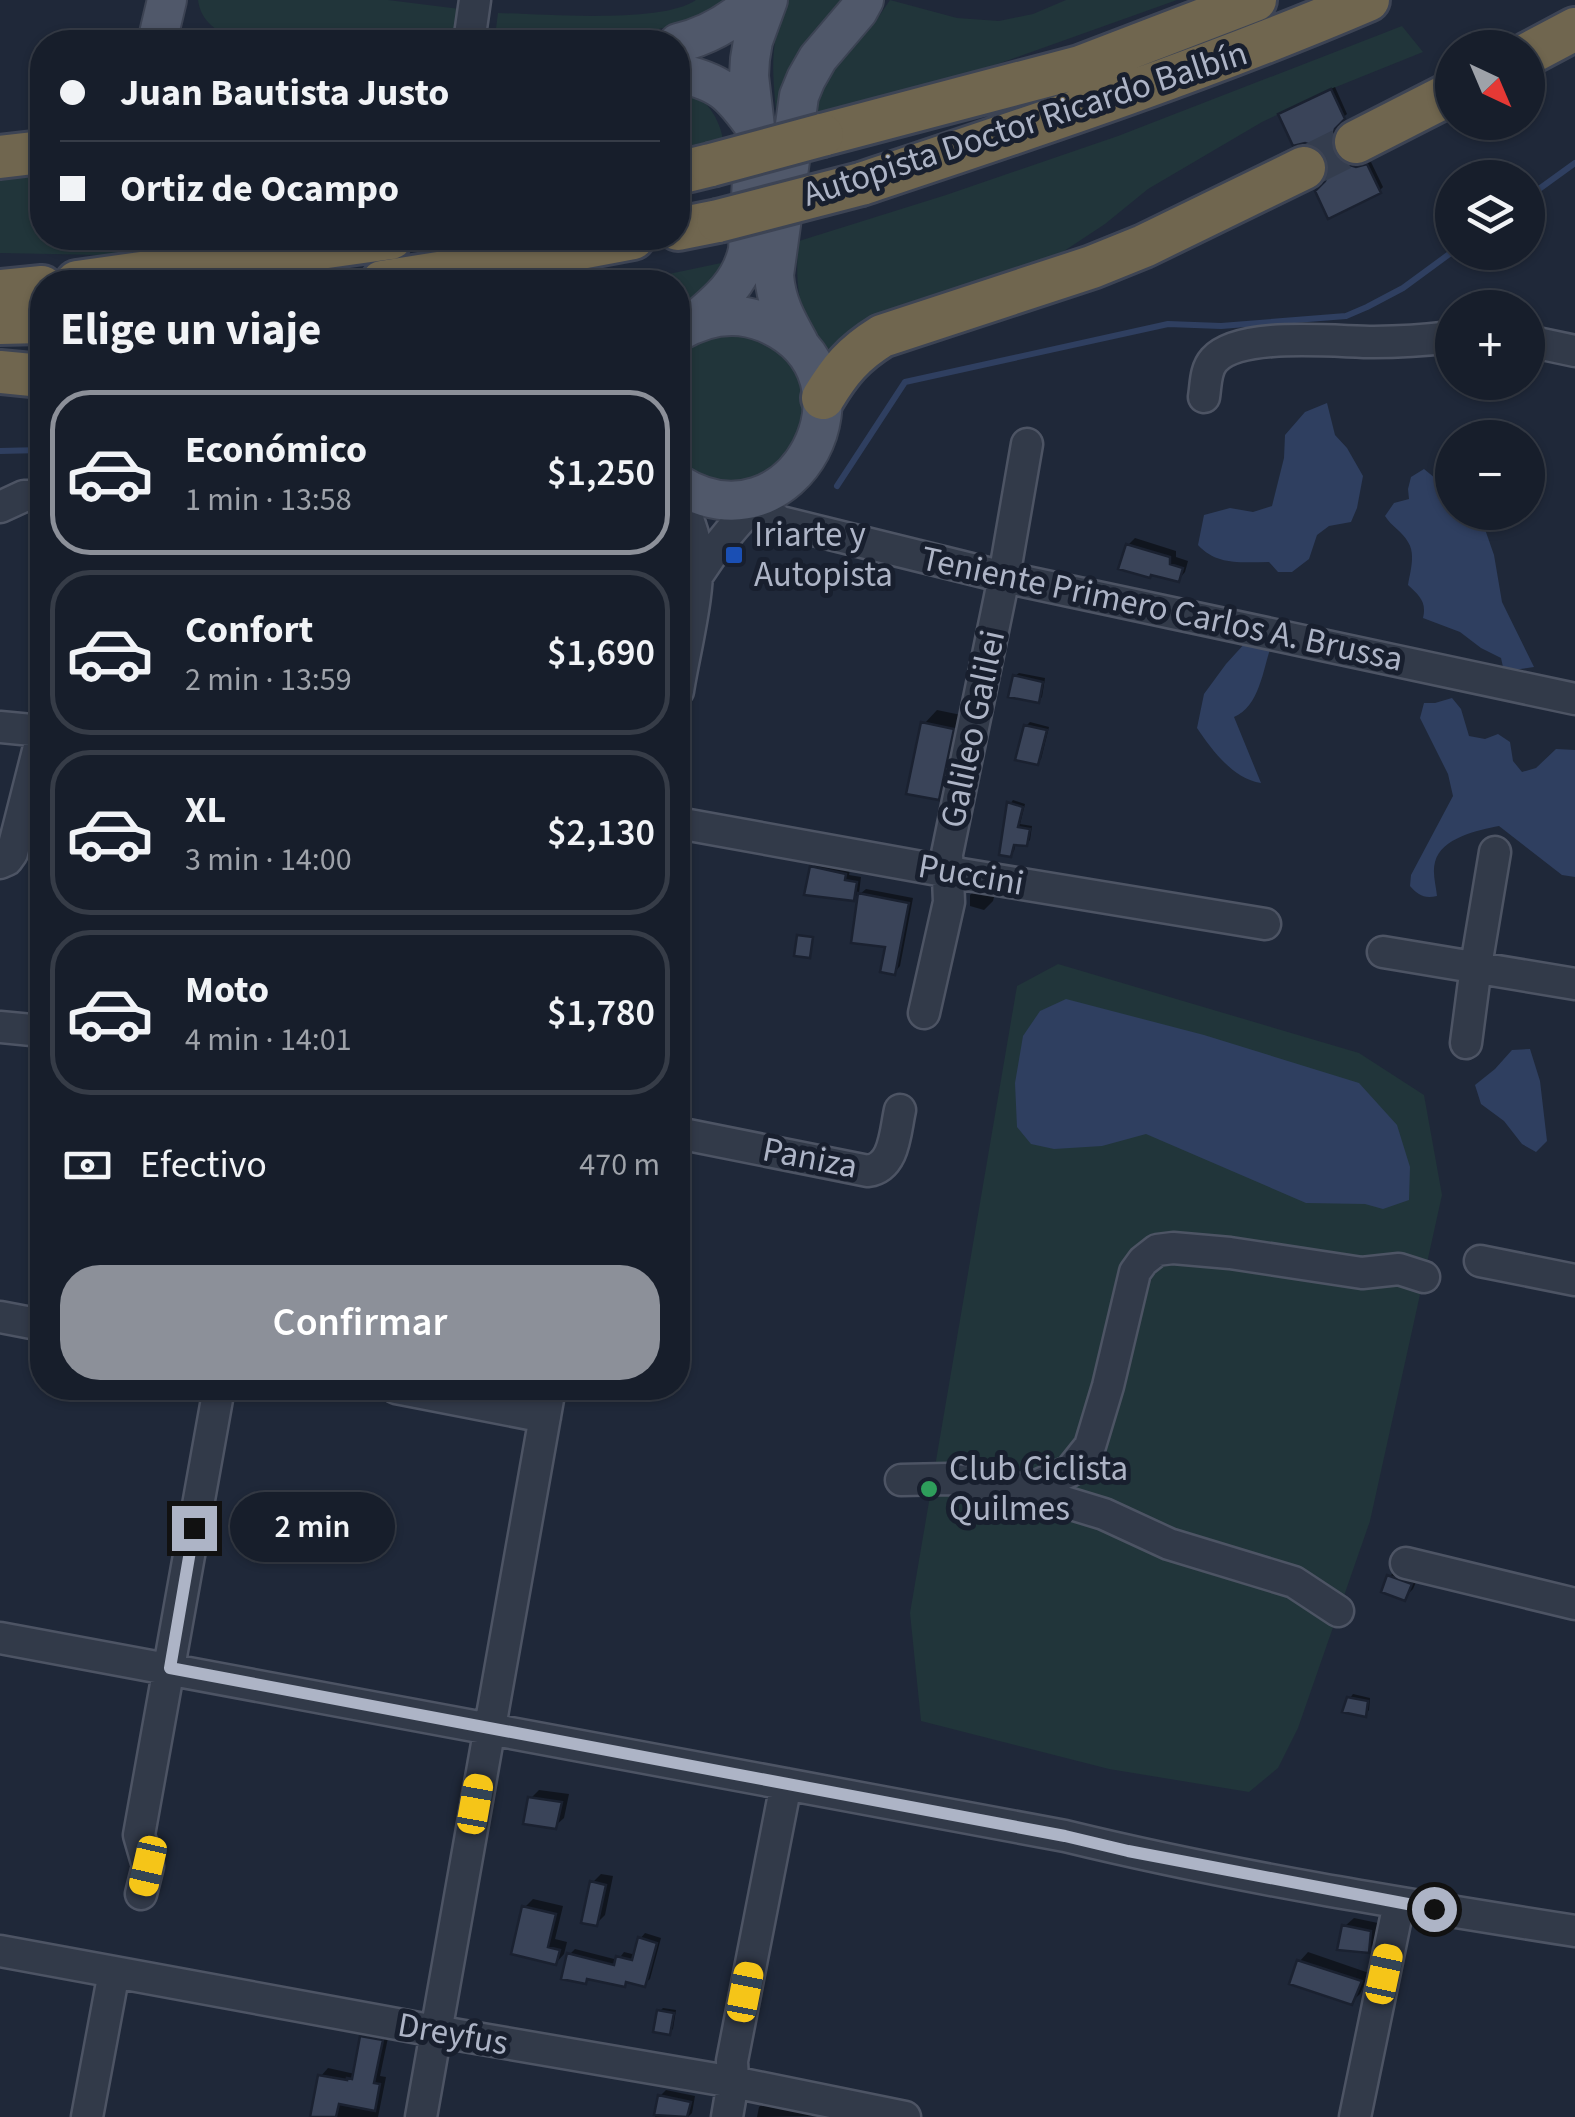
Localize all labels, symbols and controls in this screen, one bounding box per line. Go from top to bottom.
street label: Autopista Doctor Ricardo Balbín [796,28,1254,220]
north arrow [1435,30,1545,140]
map controls [1435,30,1545,530]
text: Juan Bautista Justo [120,66,449,120]
button: layers [1435,160,1545,270]
text: Ortiz de Ocampo [120,162,399,216]
button: + [1435,290,1545,400]
text: Elige un viaje [60,298,321,362]
button: − [1435,420,1545,530]
text: Económico [185,423,367,477]
icon: car [65,428,155,518]
text: $1,250 [547,446,655,500]
text: 1 min · 13:58 [185,477,352,523]
place label: Iriarte y Autopista [754,510,893,600]
street label: Teniente Primero Carlos A. Brussa [917,533,1407,685]
marker: Iriarte y Autopista [723,544,745,566]
text: Confort [185,603,313,657]
icon: car [65,608,155,698]
text: $1,690 [547,626,655,680]
street label: Galileo Galilei [928,626,1018,832]
text: 2 min · 13:59 [185,657,352,703]
text: XL [185,783,226,837]
icon: car [65,788,155,878]
text: $2,130 [547,806,655,860]
text: 3 min · 14:00 [185,837,352,883]
street label: Puccini [914,841,1028,909]
text: Moto [185,963,269,1017]
icon: car [65,968,155,1058]
text: $1,780 [547,986,655,1040]
text: 4 min · 14:01 [185,1017,352,1063]
street label: Paniza [758,1124,862,1192]
icon: cash [60,1138,115,1193]
text: Efectivo [140,1138,267,1192]
text: 470 m [579,1142,660,1188]
button: Confirmar [60,1265,660,1380]
place label: Club Ciclista Quilmes [949,1444,1128,1534]
marker: Club Ciclista Quilmes [918,1478,940,1500]
callout: 2 min [229,1493,394,1563]
text: 2 min [274,1504,351,1550]
route end [172,1506,217,1551]
car [455,1772,495,1836]
car [127,1833,169,1899]
route start [1412,1887,1457,1932]
car [1363,1942,1405,2006]
car [725,1960,765,2024]
street label: Dreyfus [394,2000,512,2068]

